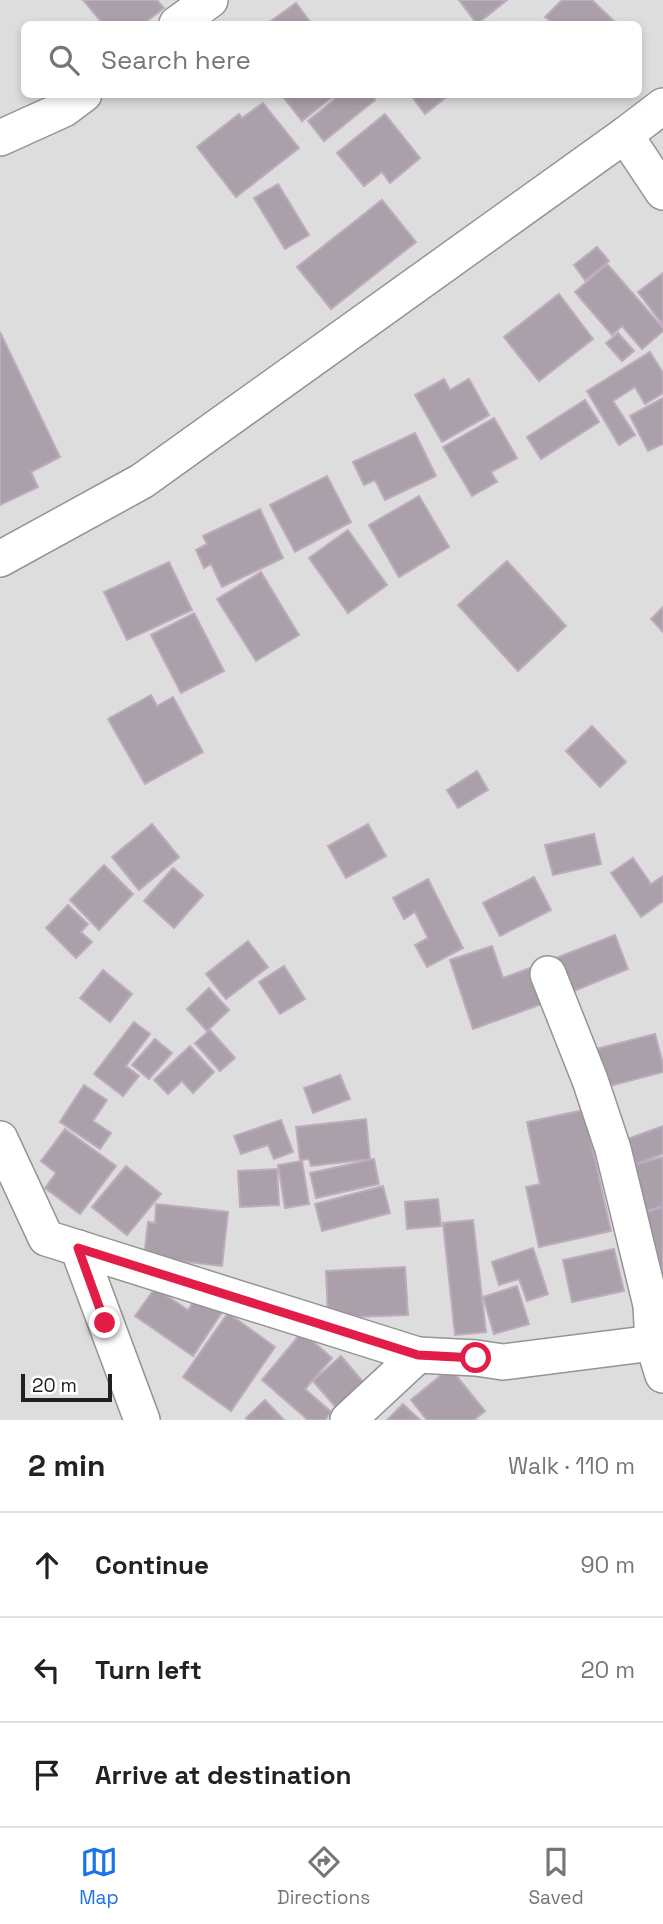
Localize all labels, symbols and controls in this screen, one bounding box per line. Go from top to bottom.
search box [21,21,642,98]
icon: search [45,41,83,79]
text: Search here [101,43,251,77]
route end [89,1307,120,1338]
route start [460,1342,491,1373]
scale bar [21,1371,112,1403]
text: 20 m [32,1373,77,1398]
text: 2 min [28,1446,106,1485]
text: Walk · 110 m [508,1451,635,1481]
icon: ahead [28,1546,66,1584]
text: Continue [95,1548,209,1582]
text: 90 m [580,1550,635,1580]
icon: left [28,1651,66,1689]
text: Turn left [95,1653,202,1687]
text: 20 m [581,1655,635,1685]
icon: arrive [28,1756,66,1794]
text: Arrive at destination [95,1758,352,1792]
tab: Map [79,1843,119,1910]
tab: Directions [277,1843,370,1910]
tab: Saved [528,1843,584,1910]

